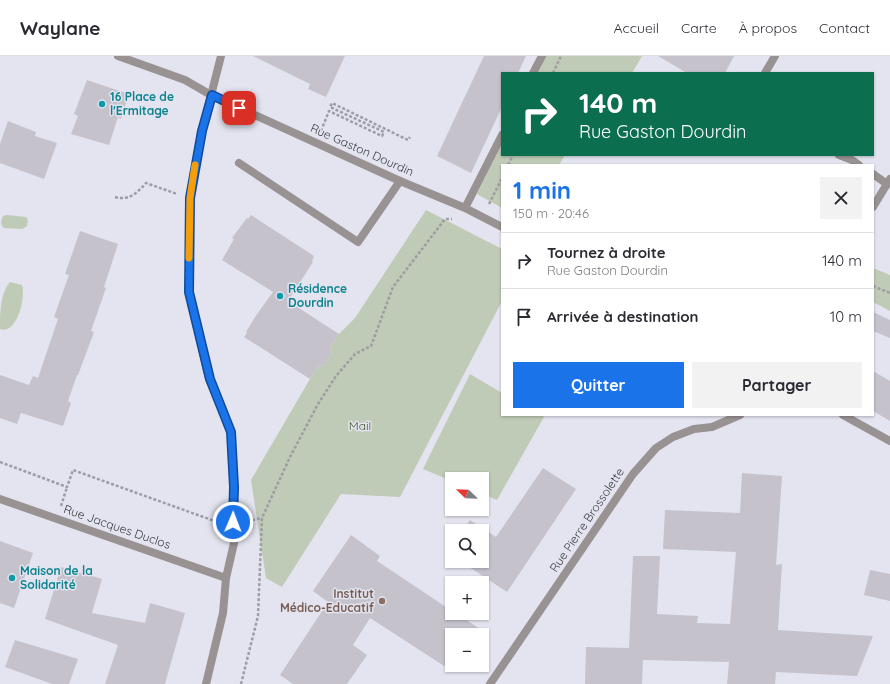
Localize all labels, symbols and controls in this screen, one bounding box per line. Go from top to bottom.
text: Waylane [20,16,100,40]
text: Accueil [613,19,659,37]
text: Carte [681,19,717,37]
text: À propos [739,19,797,37]
text: Contact [819,19,870,37]
text: 140 m [579,85,657,120]
icon: right [513,88,565,140]
place label: 16 Place de l'Ermitage [110,89,174,118]
pin [222,91,256,125]
icon: arrive [228,97,250,119]
marker: 16 Place de l'Ermitage [97,99,107,109]
street label: Rue Gaston Dourdin [308,120,416,179]
text: Rue Gaston Dourdin [579,120,746,143]
text: 1 min [513,175,571,205]
button: close [820,177,862,219]
text: 150 m · 20:46 [513,205,589,221]
text: Tournez à droite [547,243,666,262]
icon: right [513,250,535,272]
text: 140 m [822,251,862,270]
text: Rue Gaston Dourdin [547,262,668,278]
place label: Résidence Dourdin [288,281,347,310]
marker: Résidence Dourdin [275,291,285,301]
icon: arrive [513,306,535,328]
text: Arrivée à destination [547,307,699,326]
text: 10 m [830,307,862,326]
button: Quitter [513,362,684,408]
button: Partager [692,362,862,408]
park label: Mail [349,418,371,433]
street label: Rue Pierre Brossolette [546,465,627,575]
north arrow [445,472,489,516]
map controls [445,472,489,672]
street label: Rue Jacques Duclos [62,501,173,552]
position arrow [212,501,254,543]
button: search [445,524,489,568]
place label: Maison de la Solidarité [20,563,93,592]
marker: Maison de la Solidarité [7,573,17,583]
button: + [445,576,489,620]
place label: Institut Médico-Educatif [280,586,375,615]
marker: Institut Médico-Educatif [377,596,387,606]
button: − [445,628,489,672]

